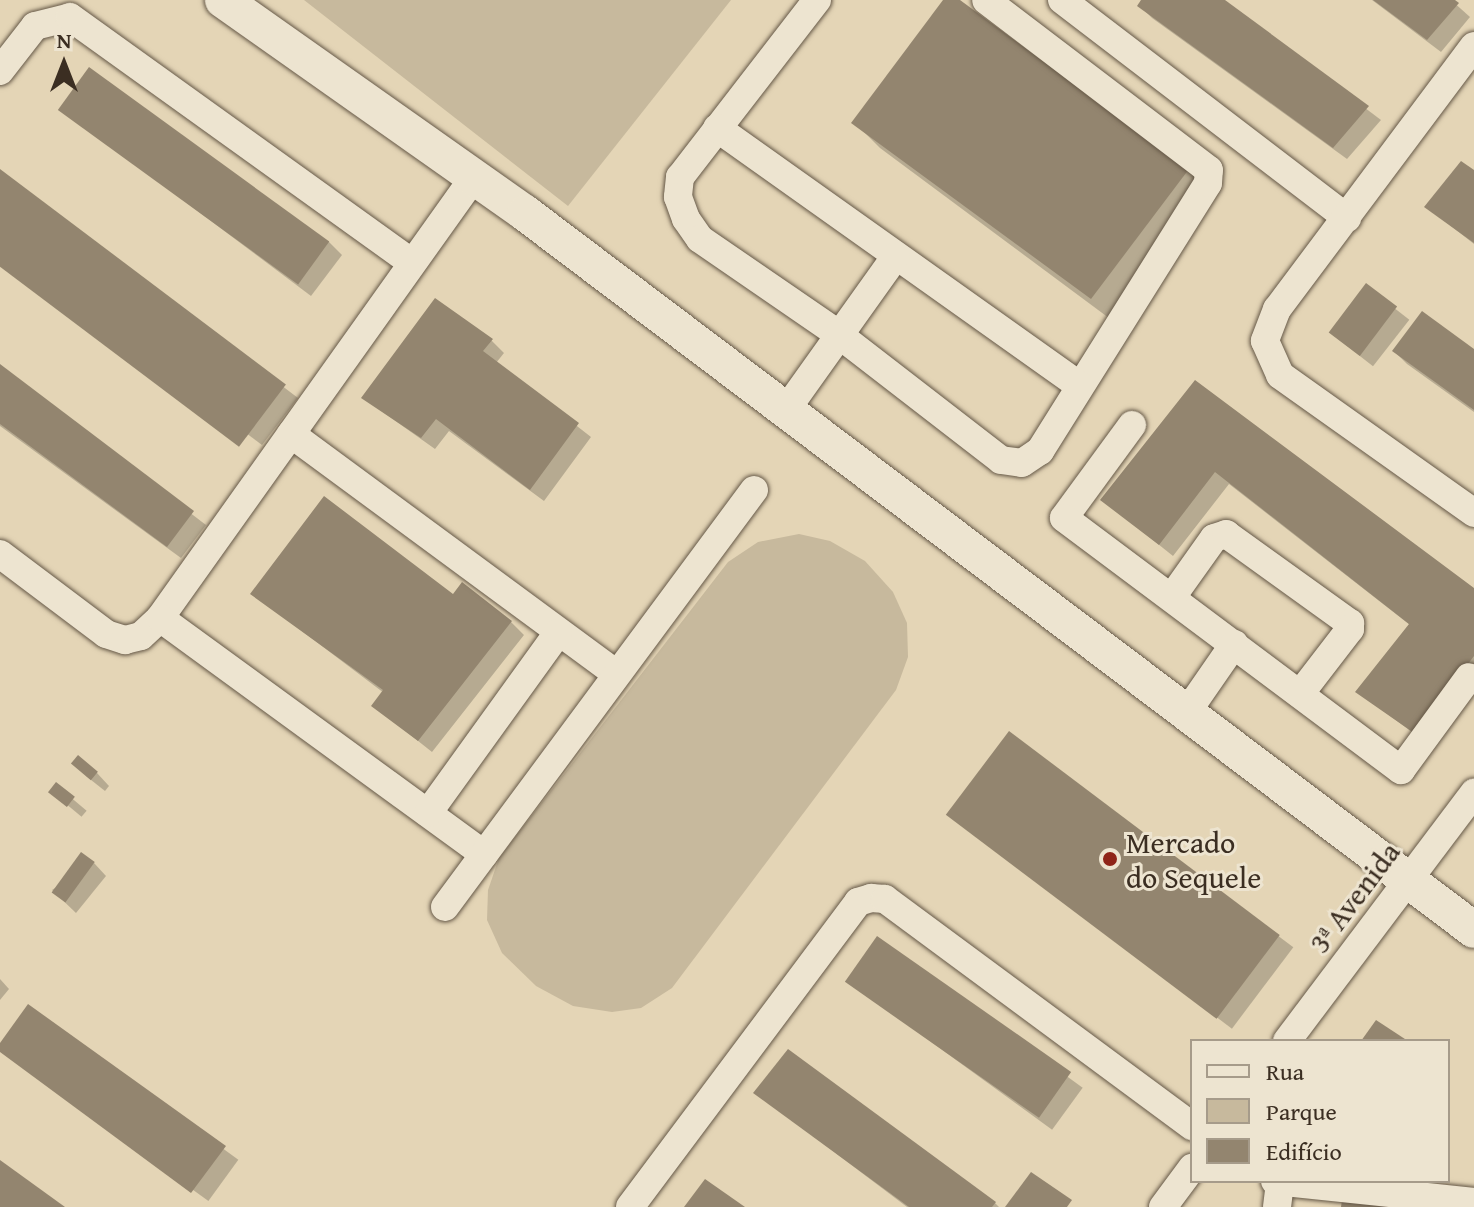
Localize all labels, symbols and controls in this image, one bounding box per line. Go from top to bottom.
north arrow [24,24,104,104]
text: N [57,24,71,56]
place label: Mercado do Sequele [1126,824,1261,894]
street label: 3ª Avenida [1301,834,1407,960]
marker: Mercado do Sequele [1101,850,1119,868]
legend [1190,1039,1450,1183]
text: Rua [1266,1054,1304,1089]
text: Parque [1266,1094,1337,1129]
text: Edifício [1266,1134,1342,1169]

